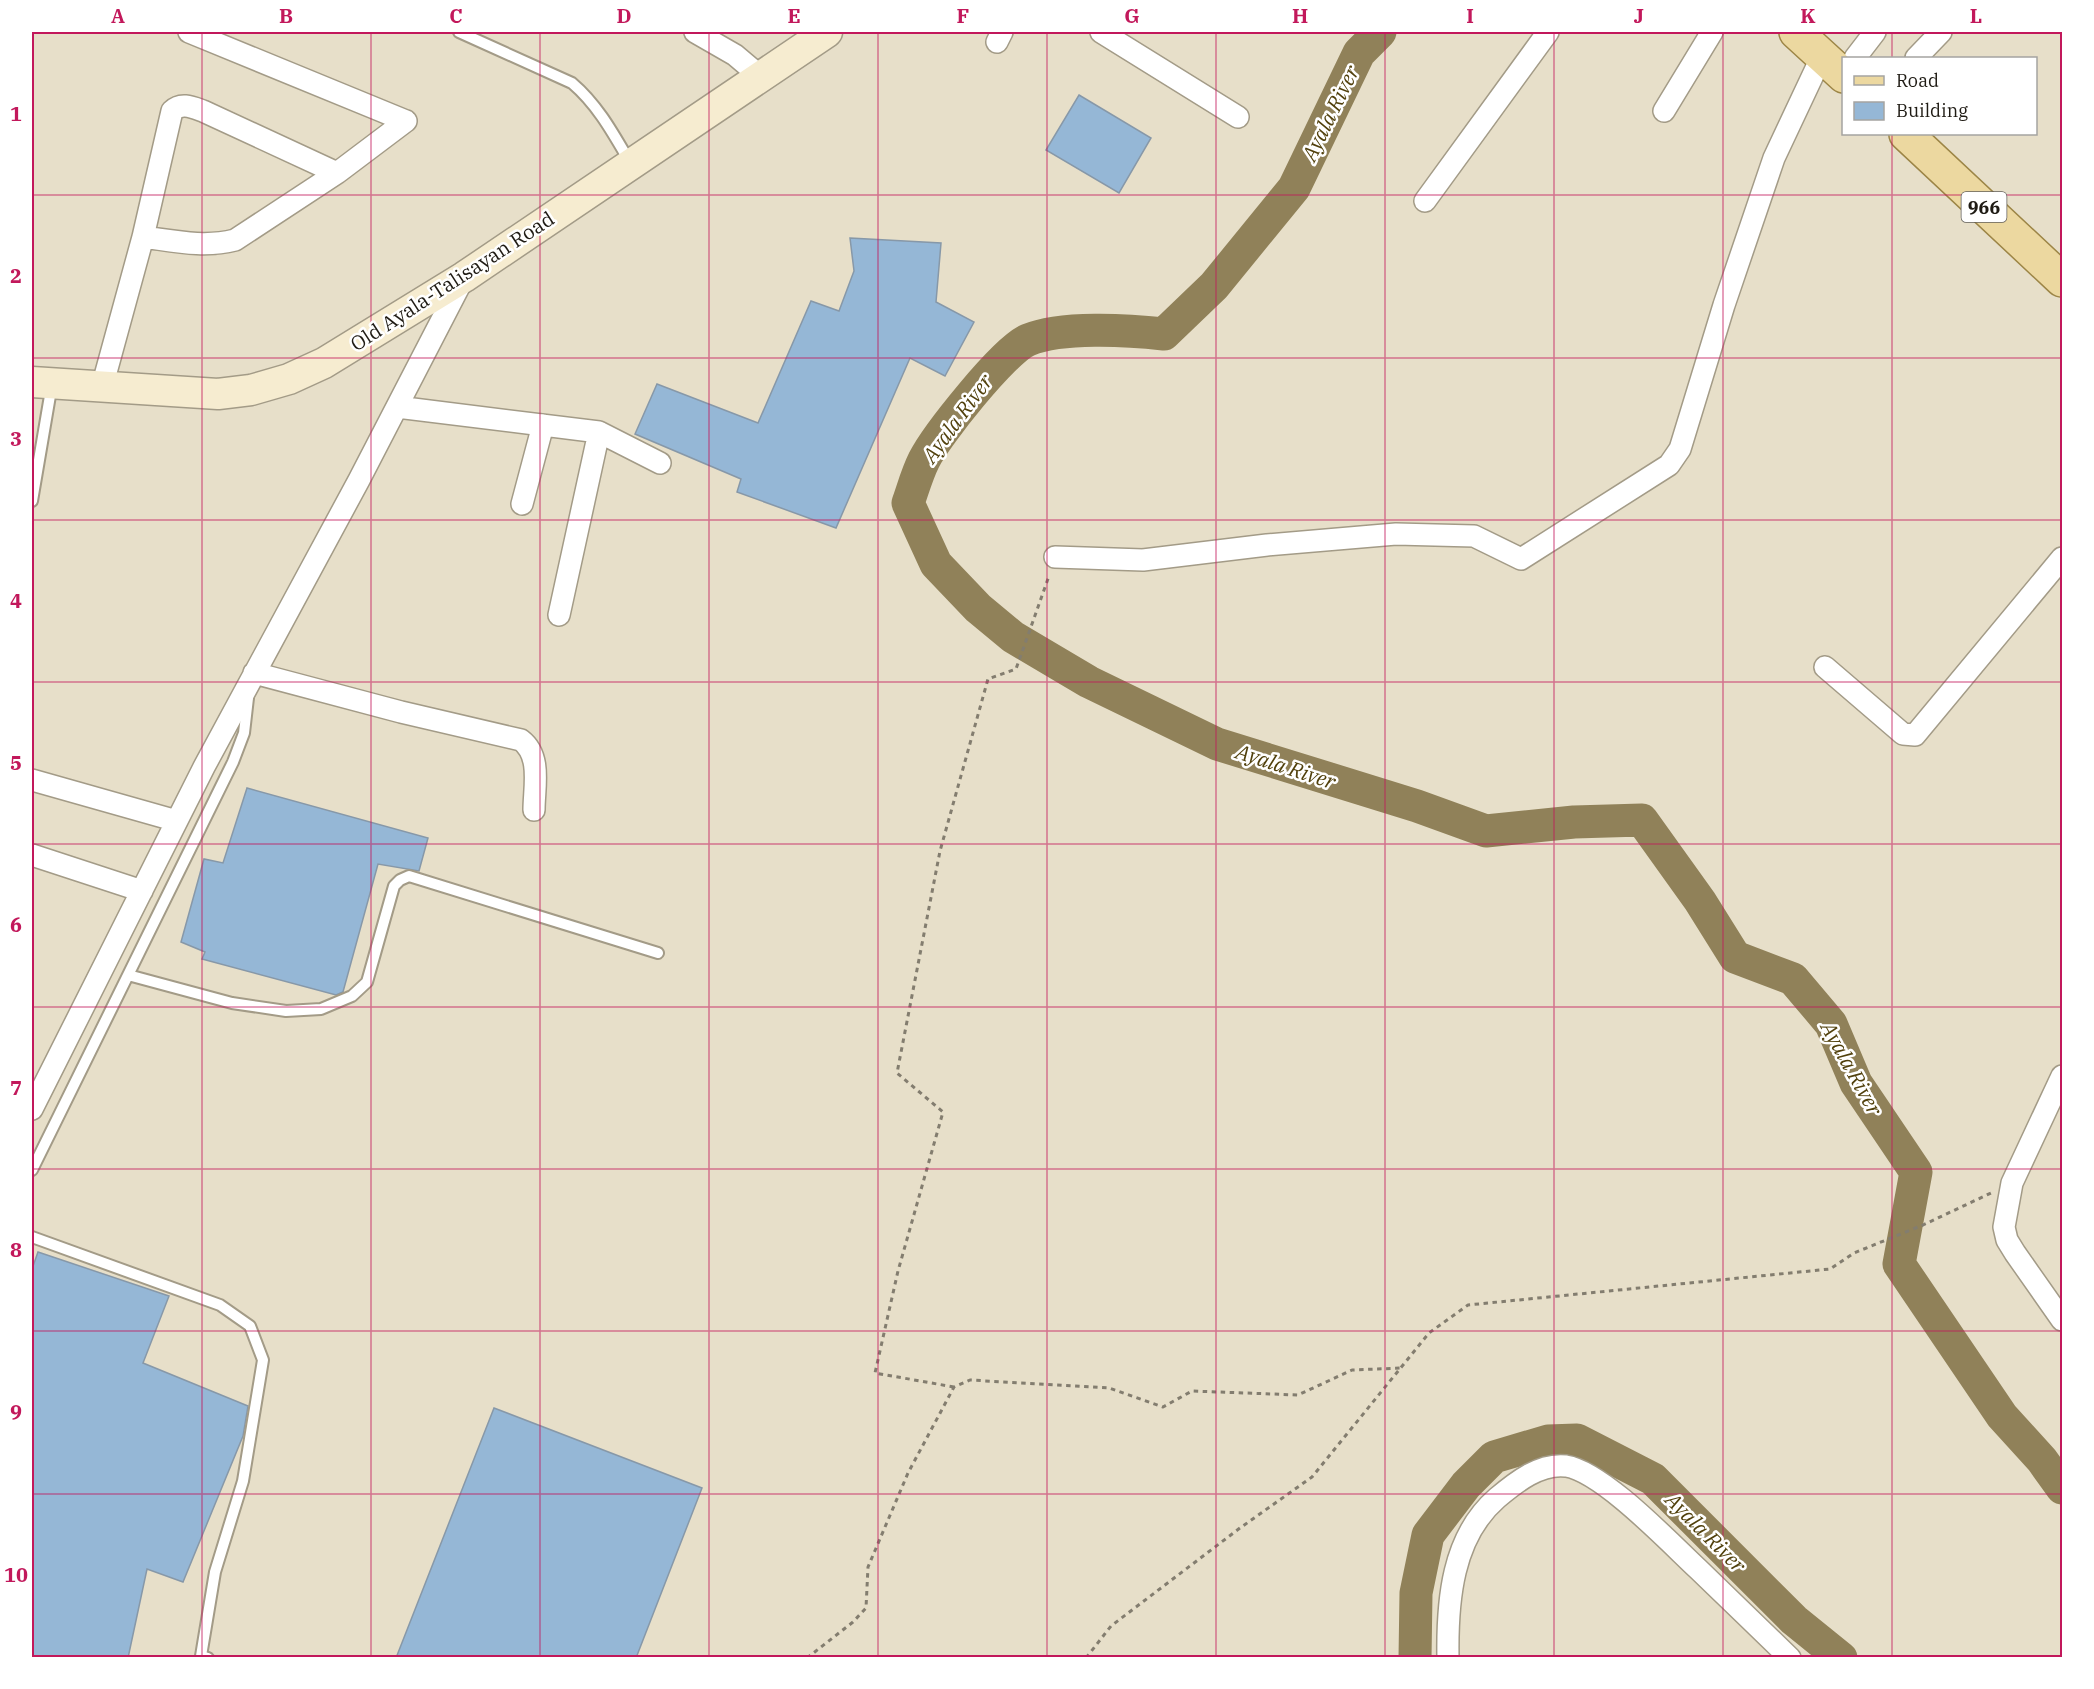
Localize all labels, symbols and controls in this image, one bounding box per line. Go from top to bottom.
text: A [111,2,125,29]
text: B [279,2,293,29]
text: C [449,2,463,29]
text: D [616,2,632,29]
text: E [787,2,801,29]
text: F [957,2,969,29]
text: G [1124,2,1140,29]
text: H [1292,2,1308,29]
text: I [1466,2,1474,29]
text: J [1634,2,1644,29]
text: K [1800,2,1816,29]
text: L [1970,2,1982,29]
legend [1842,57,2037,135]
water label: Ayala River [1294,60,1366,167]
text: Road [1896,69,1939,92]
text: Building [1896,99,1968,122]
text: 1 [10,100,22,127]
road number: 966 [1962,192,2006,222]
street label: Old Ayala-Talisayan Road [345,205,559,357]
text: 2 [10,262,22,289]
water label: Ayala River [914,367,999,470]
text: 3 [10,425,22,452]
text: 4 [10,587,22,614]
water label: Ayala River [1231,736,1340,795]
text: 5 [10,749,22,776]
text: 6 [10,911,22,938]
water label: Ayala River [1814,1014,1890,1121]
text: 7 [10,1074,22,1101]
text: 8 [10,1236,22,1263]
text: 9 [10,1398,22,1425]
water label: Ayala River [1658,1484,1753,1579]
text: 10 [4,1561,28,1588]

